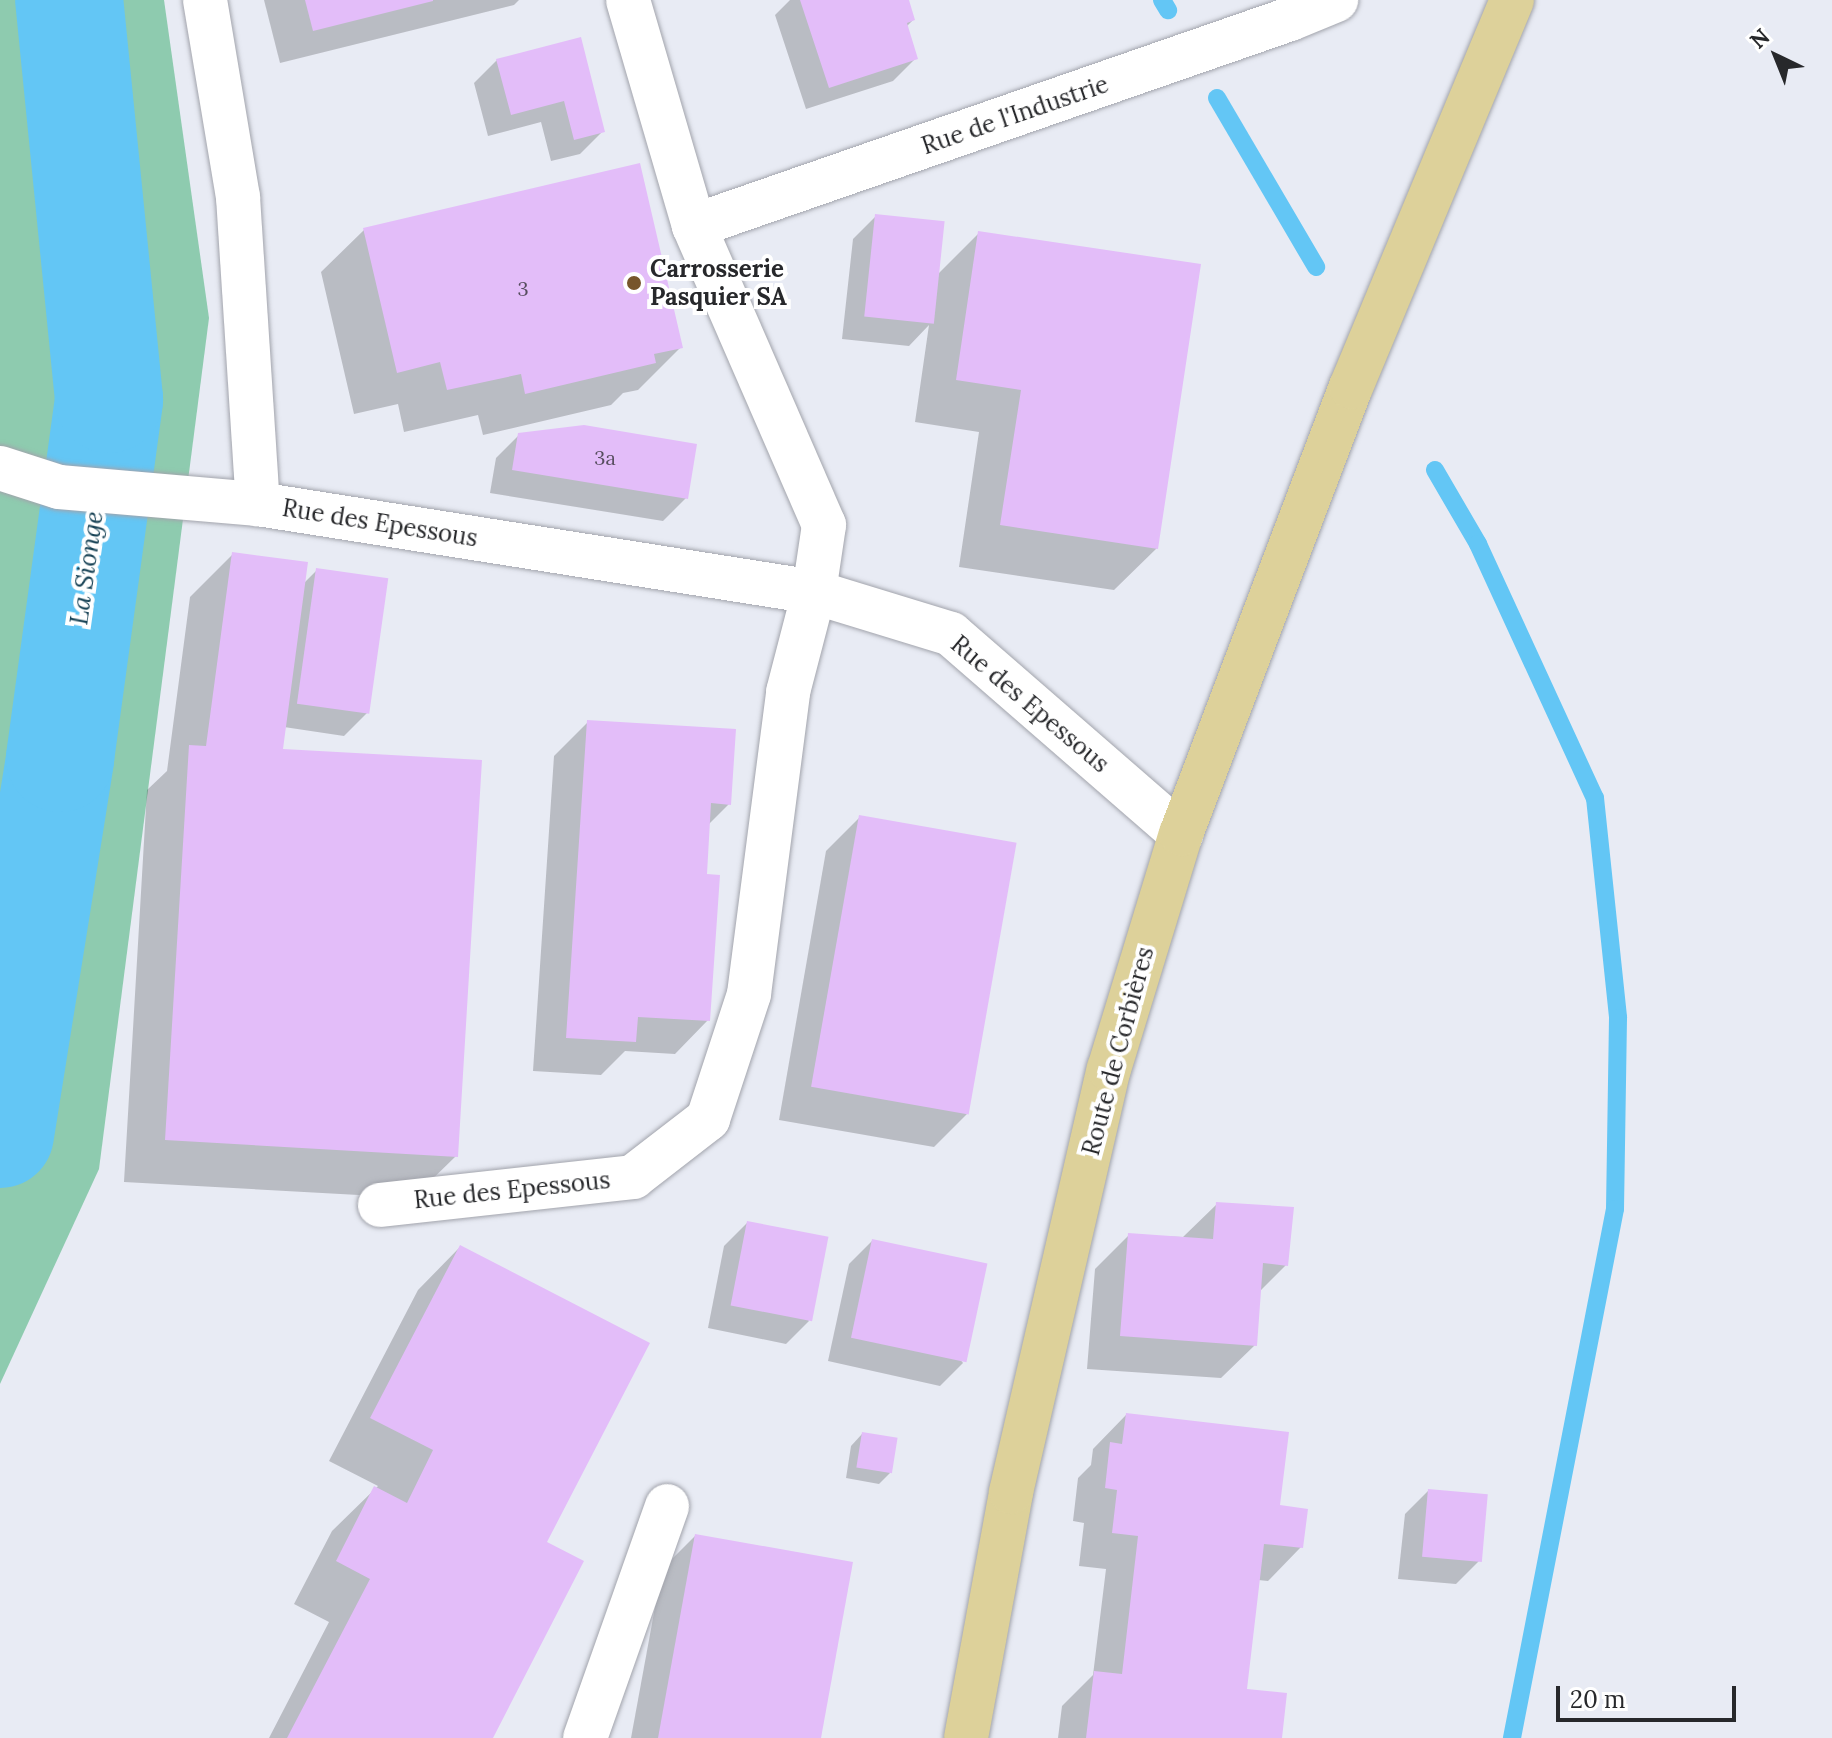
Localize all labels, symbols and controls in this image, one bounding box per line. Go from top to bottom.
north arrow [1736,16,1816,96]
text: N [1744,22,1775,54]
street label: Rue de l'Industrie [918,70,1112,160]
place label: Carrosserie Pasquier SA [650,255,787,311]
marker: Carrosserie Pasquier SA [625,274,643,292]
house number: 3 [517,276,529,300]
house number: 3a [594,445,616,469]
street label: Rue des Epessous [280,493,480,553]
water label: La Sionge [63,509,109,627]
street label: Rue des Epessous [945,630,1115,778]
street label: Route de Corbières [1076,944,1160,1158]
street label: Rue des Epessous [412,1165,612,1215]
scale bar [1560,1670,1740,1720]
text: 20 m [1570,1684,1626,1715]

